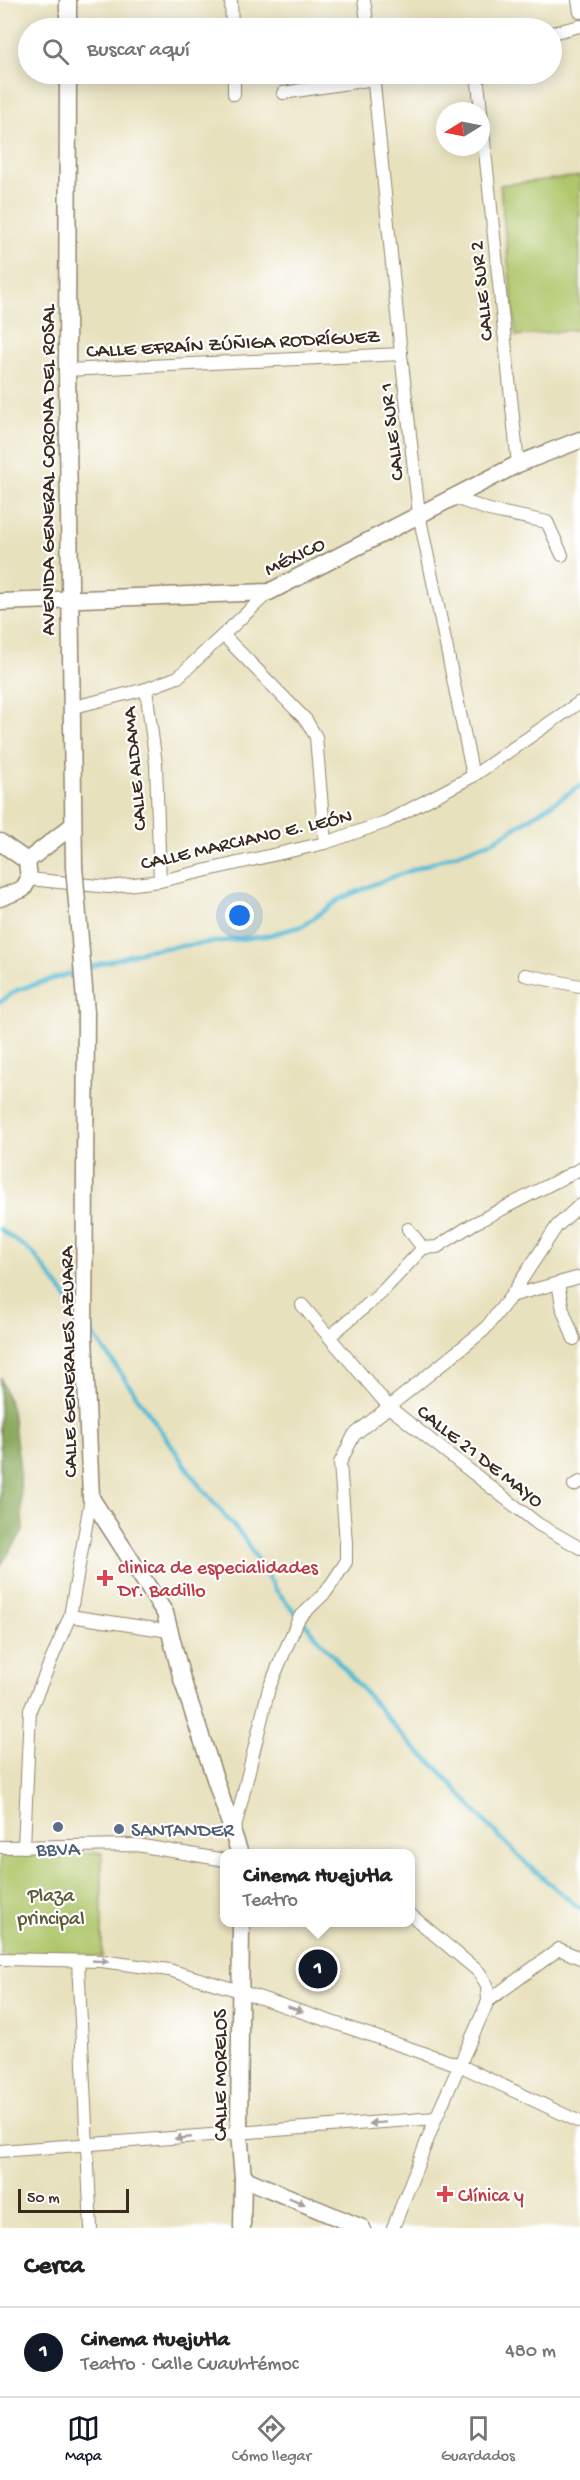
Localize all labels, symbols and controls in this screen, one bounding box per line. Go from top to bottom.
search box [18,18,562,84]
icon: search [39,35,72,68]
text: Buscar aquí [87,38,190,64]
north arrow [436,102,490,156]
street label: CALLE SUR 2 [467,239,500,342]
street label: AVENIDA GENERAL CORONA DEL ROSAL [39,304,62,636]
street label: CALLE EFRAÍN ZÚÑIGA RODRÍGUEZ [86,325,382,365]
street label: CALLE SUR 1 [376,381,411,482]
street label: MÉXICO [261,533,330,583]
street label: CALLE ALDAMA [120,705,153,832]
street label: CALLE MARCIANO E. LEÓN [139,806,355,877]
your location [225,901,254,930]
street label: CALLE GENERALES AZUARA [57,1245,84,1478]
street label: CALLE 21 DE MAYO [411,1401,547,1514]
place label: clinica de especialidades Dr. Badillo [116,1558,318,1604]
marker: clinica de especialidades Dr. Badillo [96,1569,114,1587]
marker: BBVA [51,1820,65,1834]
place label: SANTANDER [131,1821,235,1844]
marker: SANTANDER [112,1822,126,1836]
place label: BBVA [35,1840,81,1863]
popup [220,1849,415,1927]
text: Cinema Huejutla [243,1864,392,1890]
park label: Plaza principal [16,1886,85,1932]
text: Teatro [243,1890,298,1913]
pin: 1 [298,1946,338,1992]
one-way arrow [91,1957,110,1966]
one-way arrow [286,2005,304,2015]
street label: CALLE MORELOS [211,2008,234,2141]
one-way arrow [368,2118,387,2127]
one-way arrow [173,2133,192,2143]
marker: Clínica y [436,2185,454,2203]
scale bar [18,2186,129,2214]
place label: Clínica y [458,2186,524,2209]
text: 50 m [27,2190,60,2209]
one-way arrow [288,2197,306,2206]
text: Cerca [24,2252,84,2283]
text: Cinema Huejutla [81,2328,230,2354]
text: 1 [39,2341,48,2364]
text: 480 m [505,2341,556,2364]
text: Teatro · Calle Cuauhtémoc [81,2354,299,2377]
tab: Mapa [65,2412,102,2467]
tab: Cómo llegar [232,2412,311,2467]
tab: Guardados [441,2412,515,2467]

